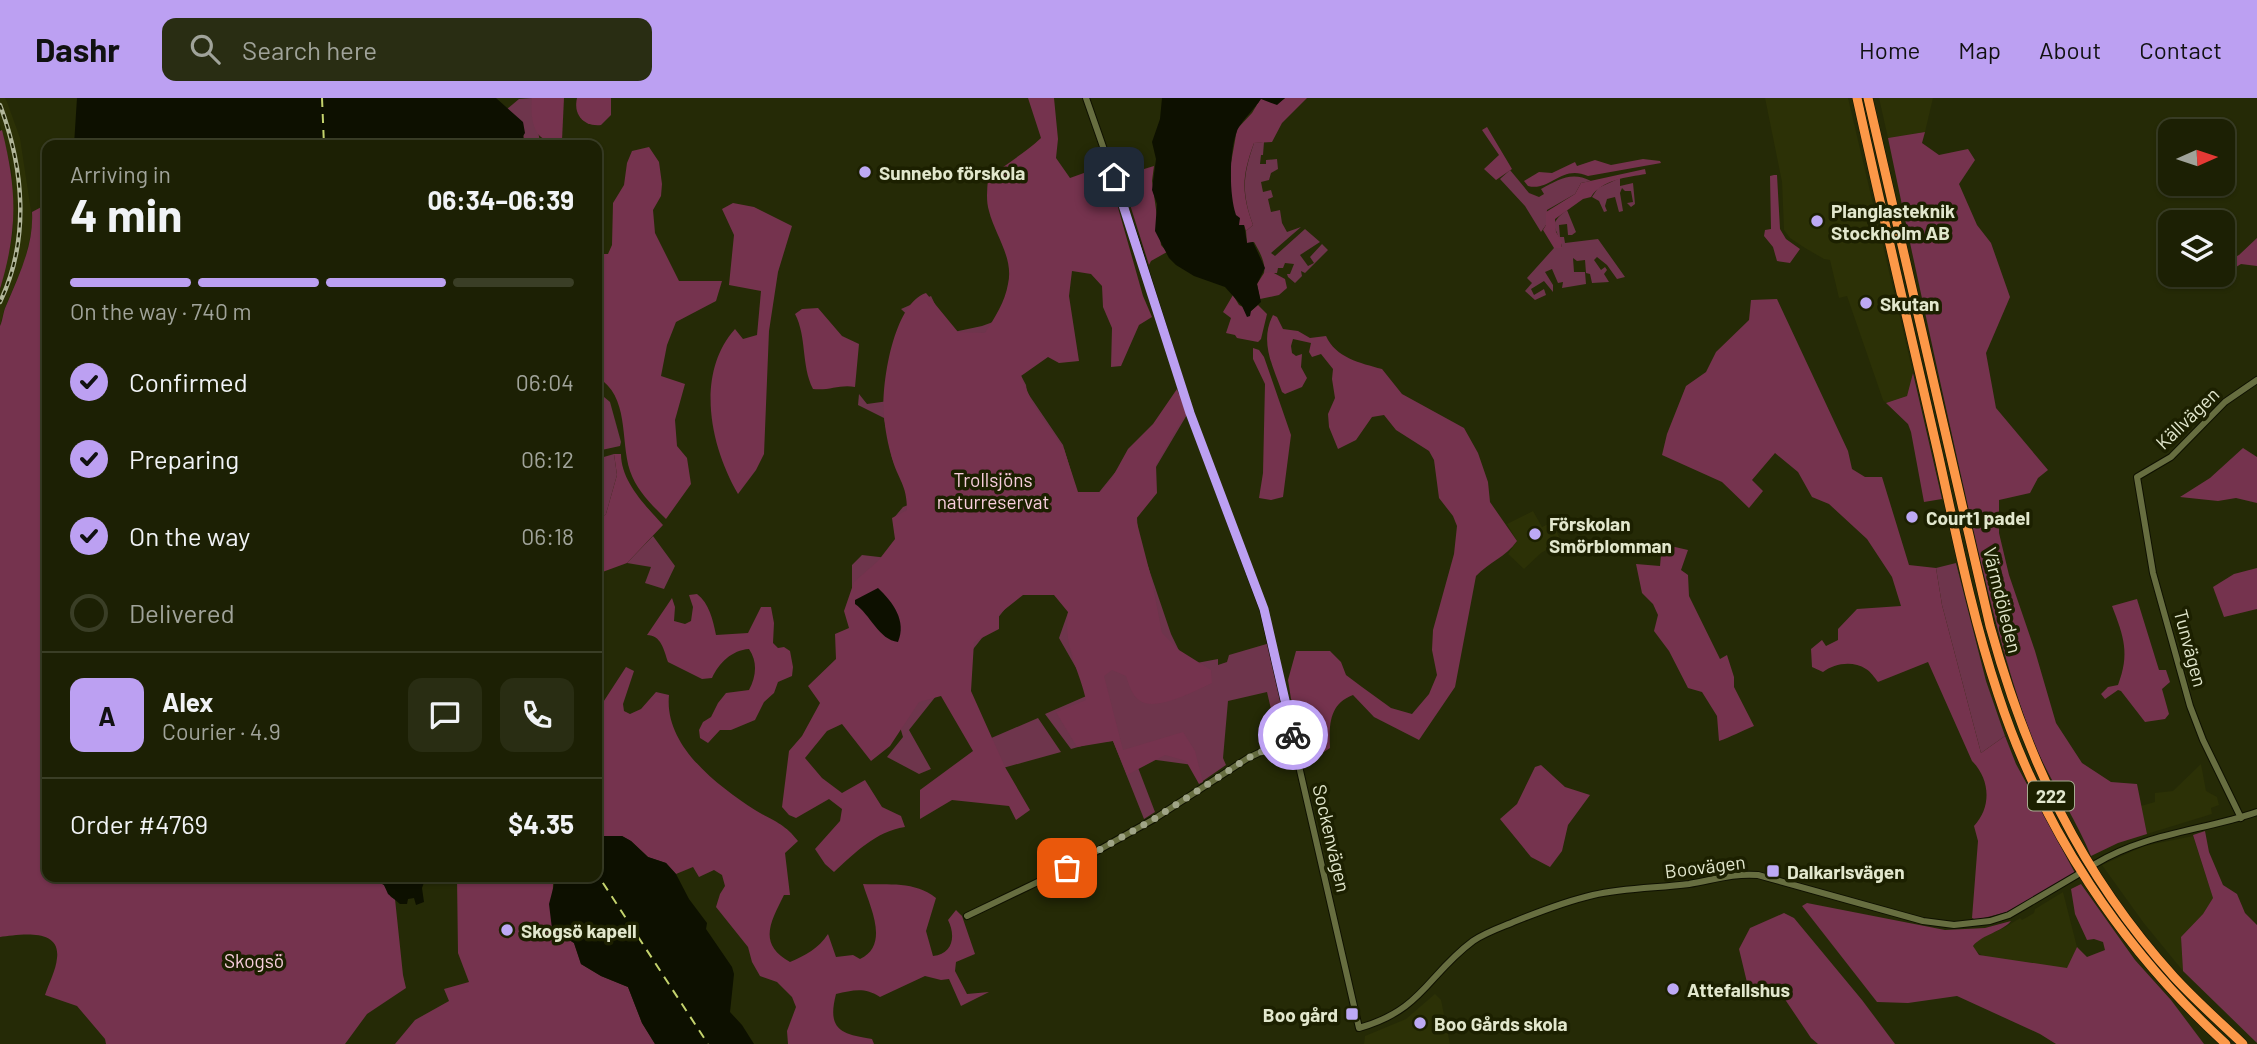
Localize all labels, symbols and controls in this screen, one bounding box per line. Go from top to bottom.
search box [162,18,652,81]
text: Dashr [35,29,120,69]
icon: search [186,30,224,68]
text: Search here [242,34,377,65]
text: Home [1859,35,1920,64]
text: Map [1958,35,2001,64]
text: About [2039,35,2101,64]
text: Contact [2139,35,2222,64]
north arrow [2158,119,2235,196]
map controls [2158,119,2235,287]
pin [1084,147,1144,207]
icon: home [1095,158,1133,196]
text: Arriving in [70,160,171,188]
place label: Sunnebo förskola [879,161,1025,184]
marker: Sunnebo förskola [857,164,873,180]
text: 06:34–06:39 [428,184,574,215]
text: 4 min [70,186,182,241]
place label: Planglasteknik Stockholm AB [1831,199,1955,244]
button: layers [2158,210,2235,287]
marker: Planglasteknik Stockholm AB [1809,213,1825,229]
place label: Skutan [1880,292,1939,315]
marker: Skutan [1858,295,1874,311]
text: On the way · 740 m [70,297,252,325]
icon: check [70,363,108,401]
text: Confirmed [129,366,248,397]
text: 06:04 [516,368,574,396]
street label: Källvägen [2151,382,2223,454]
icon: check [70,440,108,478]
text: Preparing [129,443,239,474]
text: 06:12 [521,445,574,473]
park label: Trollsjöns naturreservat [937,468,1049,513]
place label: Court1 padel [1926,506,2030,529]
marker: Court1 padel [1904,509,1920,525]
place label: Förskolan Smörblomman [1549,512,1672,557]
icon: check [70,517,108,555]
text: On the way [129,520,250,551]
text: 06:18 [521,522,574,550]
marker: Förskolan Smörblomman [1527,526,1543,542]
street label: Värmdöleden [1979,545,2027,655]
text: Delivered [129,597,235,628]
street label: Tunvägen [2170,607,2212,689]
button: chat [408,678,482,752]
button: phone [500,678,574,752]
text: Alex [162,686,213,717]
text: A [98,700,116,731]
courier [1258,700,1328,770]
icon: bike [1274,716,1312,754]
text: Courier · 4.9 [162,717,281,745]
street label: Sockenvägen [1308,782,1356,894]
road number: 222 [2028,782,2074,810]
text: Order #4769 [70,808,208,839]
text: $4.35 [508,808,574,839]
pin [1037,838,1097,898]
icon: bag [1048,849,1086,887]
street label: Boovägen [1663,850,1747,882]
place label: Dalkarlsvägen [1787,860,1905,883]
marker: Dalkarlsvägen [1765,863,1781,879]
place label: Skogsö kapell [521,919,637,942]
marker: Skogsö kapell [499,922,515,938]
park label: Skogsö [224,949,284,972]
place label: Attefallshus [1687,978,1790,1001]
marker: Attefallshus [1665,981,1681,997]
place label: Boo gård [1263,1003,1338,1026]
marker: Boo gård [1344,1006,1360,1022]
place label: Boo Gårds skola [1434,1012,1568,1035]
marker: Boo Gårds skola [1412,1015,1428,1031]

